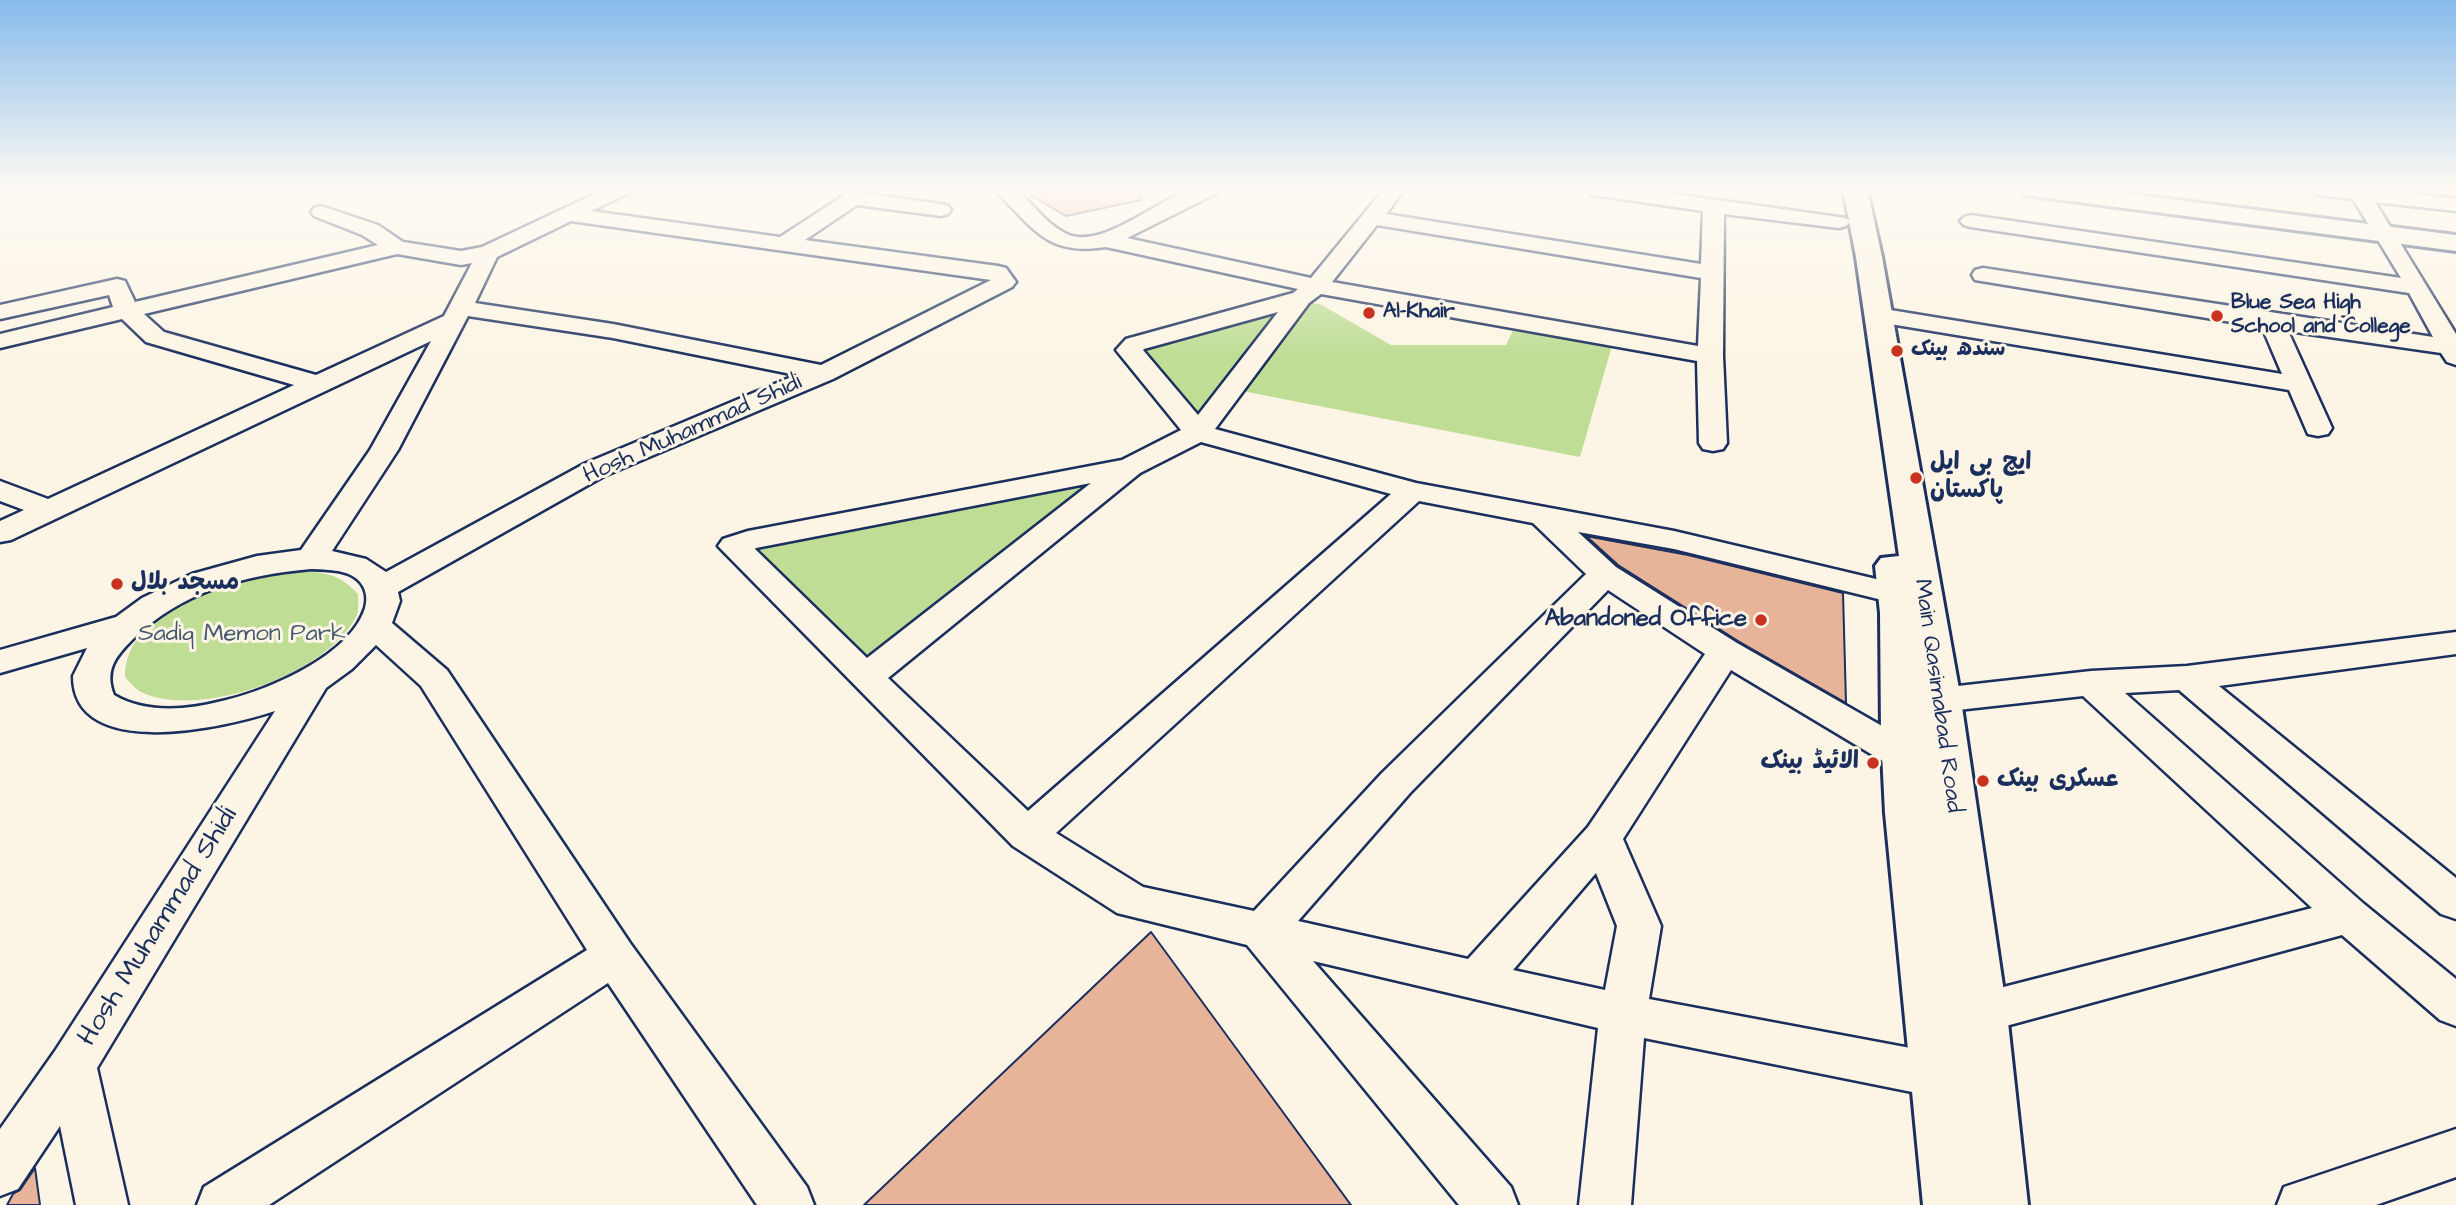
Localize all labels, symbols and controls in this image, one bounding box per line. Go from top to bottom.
place label: Blue Sea High School and College [2231,291,2411,341]
place label: Al-Khair [1383,300,1455,326]
marker: Al-Khair [1361,305,1377,321]
marker: Blue Sea High School and College [2209,308,2225,324]
place label: سندھ بینک [1911,338,2005,364]
marker: سندھ بینک [1889,343,1905,359]
street label: Hosh Muhammad Shidi [579,369,807,491]
place label: ایچ بی ایل پاکستان [1930,450,2031,506]
marker: ایچ بی ایل پاکستان [1908,470,1924,486]
place label: مسجد بلال [131,570,239,598]
marker: مسجد بلال [109,576,125,592]
street label: Main Qasimabad Road [1906,577,1968,815]
place label: Abandoned Office [1545,606,1747,634]
marker: Abandoned Office [1753,612,1769,628]
park label: Sadiq Memon Park [138,621,346,649]
place label: الائیڈ بینک [1761,749,1859,777]
marker: الائیڈ بینک [1865,755,1881,771]
place label: عسکری بینک [1997,767,2118,795]
marker: عسکری بینک [1975,773,1991,789]
street label: Hosh Muhammad Shidi [72,801,246,1053]

